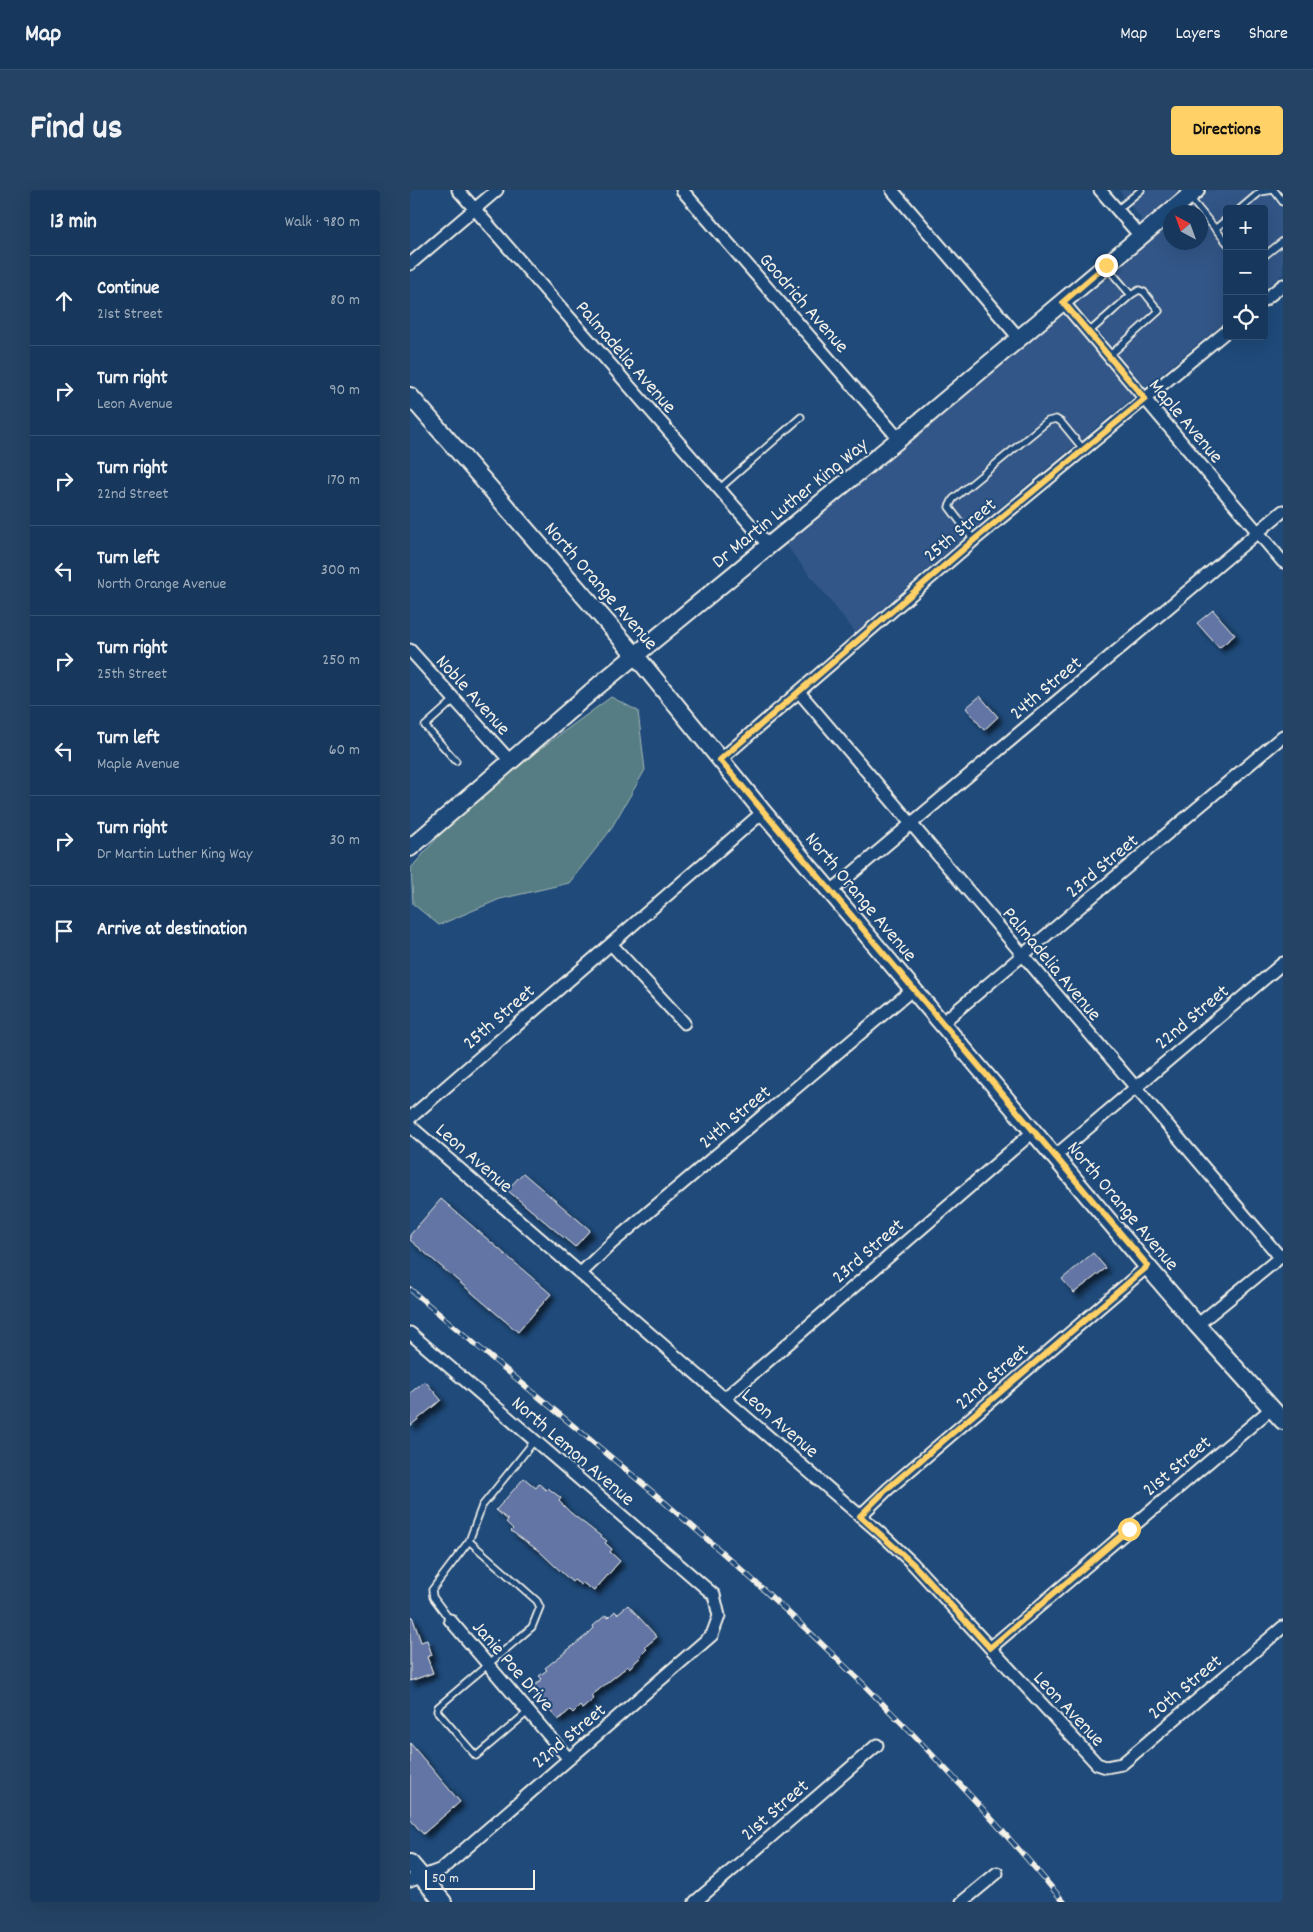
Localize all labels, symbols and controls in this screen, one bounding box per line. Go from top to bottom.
text: Map [25,18,61,52]
text: Map [1120,22,1147,47]
text: Layers [1175,22,1221,47]
text: Share [1249,22,1288,47]
text: Find us [30,105,122,155]
button: Directions [1171,106,1283,155]
north arrow [1163,205,1208,250]
map controls [1223,205,1268,340]
button: + [1223,205,1268,250]
text: 13 min [50,208,97,238]
text: Walk · 980 m [285,211,360,234]
street label: Goodrich Avenue [751,248,854,360]
button: − [1223,250,1268,295]
route end [1095,254,1118,277]
text: Continue [97,276,159,303]
icon: ahead [50,287,78,315]
text: 80 m [330,289,360,312]
street label: Palmadelia Avenue [568,295,682,421]
button: locate [1223,295,1268,340]
text: 21st Street [97,303,163,326]
text: Turn right [97,366,168,393]
street label: Maple Avenue [1141,373,1229,471]
icon: right [50,377,78,405]
text: 90 m [329,379,360,402]
text: Leon Avenue [97,393,173,416]
street label: Dr Martin Luther King Way [707,432,876,576]
text: Turn right [97,456,168,483]
icon: right [50,467,78,495]
text: 170 m [327,469,360,492]
text: 22nd Street [97,483,168,506]
street label: 25th Street [918,492,1004,570]
street label: North Orange Avenue [536,517,663,657]
text: Turn left [97,546,160,573]
icon: left [50,557,78,585]
text: 300 m [321,559,360,582]
text: North Orange Avenue [97,573,226,596]
text: Turn right [97,636,168,663]
icon: right [50,647,78,675]
text: 250 m [322,649,360,672]
street label: Noble Avenue [428,649,516,743]
street label: 24th Street [1005,651,1089,728]
text: 25th Street [97,663,167,686]
text: Turn left [97,726,160,753]
icon: left [50,737,78,765]
text: 60 m [329,739,360,762]
text: Maple Avenue [97,753,180,776]
text: Turn right [97,816,168,843]
icon: right [50,827,78,855]
street label: North Orange Avenue [797,827,923,969]
street label: 23rd Street [1060,828,1145,906]
text: 30 m [330,829,360,852]
text: Dr Martin Luther King Way [97,843,252,866]
street label: Palmadelia Avenue [994,902,1107,1028]
icon: arrive [50,917,78,945]
text: Arrive at destination [97,917,247,944]
street label: 25th Street [458,979,542,1058]
street label: 22nd Street [1150,979,1236,1058]
street label: 24th Street [694,1080,778,1157]
street label: Leon Avenue [428,1118,518,1201]
street label: North Orange Avenue [1059,1136,1185,1278]
street label: 23rd Street [827,1213,911,1292]
street label: 22nd Street [950,1338,1036,1418]
street label: Leon Avenue [734,1383,824,1466]
street label: North Lemon Avenue [504,1391,640,1514]
street label: 21st Street [1137,1430,1218,1504]
route start [1118,1518,1141,1541]
street label: Janie Poe Drive [464,1615,559,1719]
street label: 20th Street [1143,1649,1229,1728]
street label: Leon Avenue [1025,1666,1110,1754]
street label: 22nd Street [527,1698,613,1777]
street label: 21st Street [736,1774,816,1849]
scale bar [425,1867,535,1890]
text: 50 m [432,1869,459,1889]

